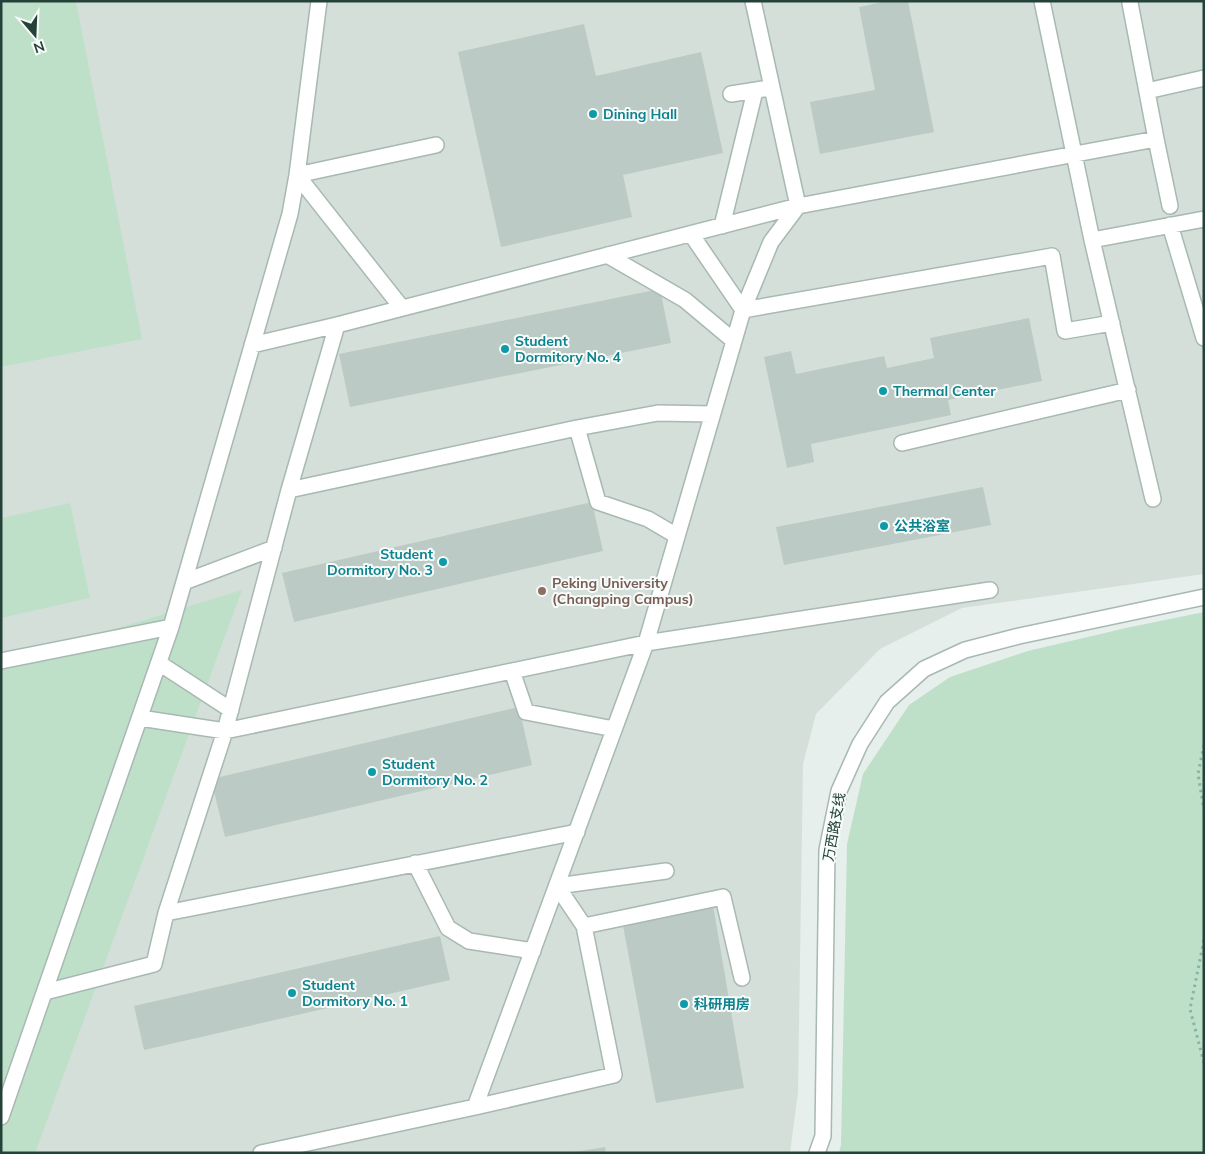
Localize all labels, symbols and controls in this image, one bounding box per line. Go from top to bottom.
north arrow [10,10,60,60]
text: N [31,37,47,58]
place label: Dining Hall [603,105,677,123]
marker: Dining Hall [587,108,599,120]
place label: Student Dormitory No. 4 [515,332,621,366]
marker: Student Dormitory No. 4 [499,343,511,355]
place label: Thermal Center [893,382,996,400]
marker: Thermal Center [877,385,889,397]
place label: 公共浴室 [894,517,950,535]
marker: 公共浴室 [878,520,890,532]
place label: Student Dormitory No. 3 [327,545,434,579]
marker: Student Dormitory No. 3 [437,556,449,568]
place label: Peking University (Changping Campus) [552,574,694,608]
marker: Peking University (Changping Campus) [536,585,548,597]
place label: Student Dormitory No. 2 [382,755,488,789]
marker: Student Dormitory No. 2 [366,766,378,778]
street label: 万西路支线 [819,791,849,863]
place label: Student Dormitory No. 1 [302,976,408,1010]
marker: Student Dormitory No. 1 [286,987,298,999]
place label: 科研用房 [694,995,750,1013]
marker: 科研用房 [678,998,690,1010]

